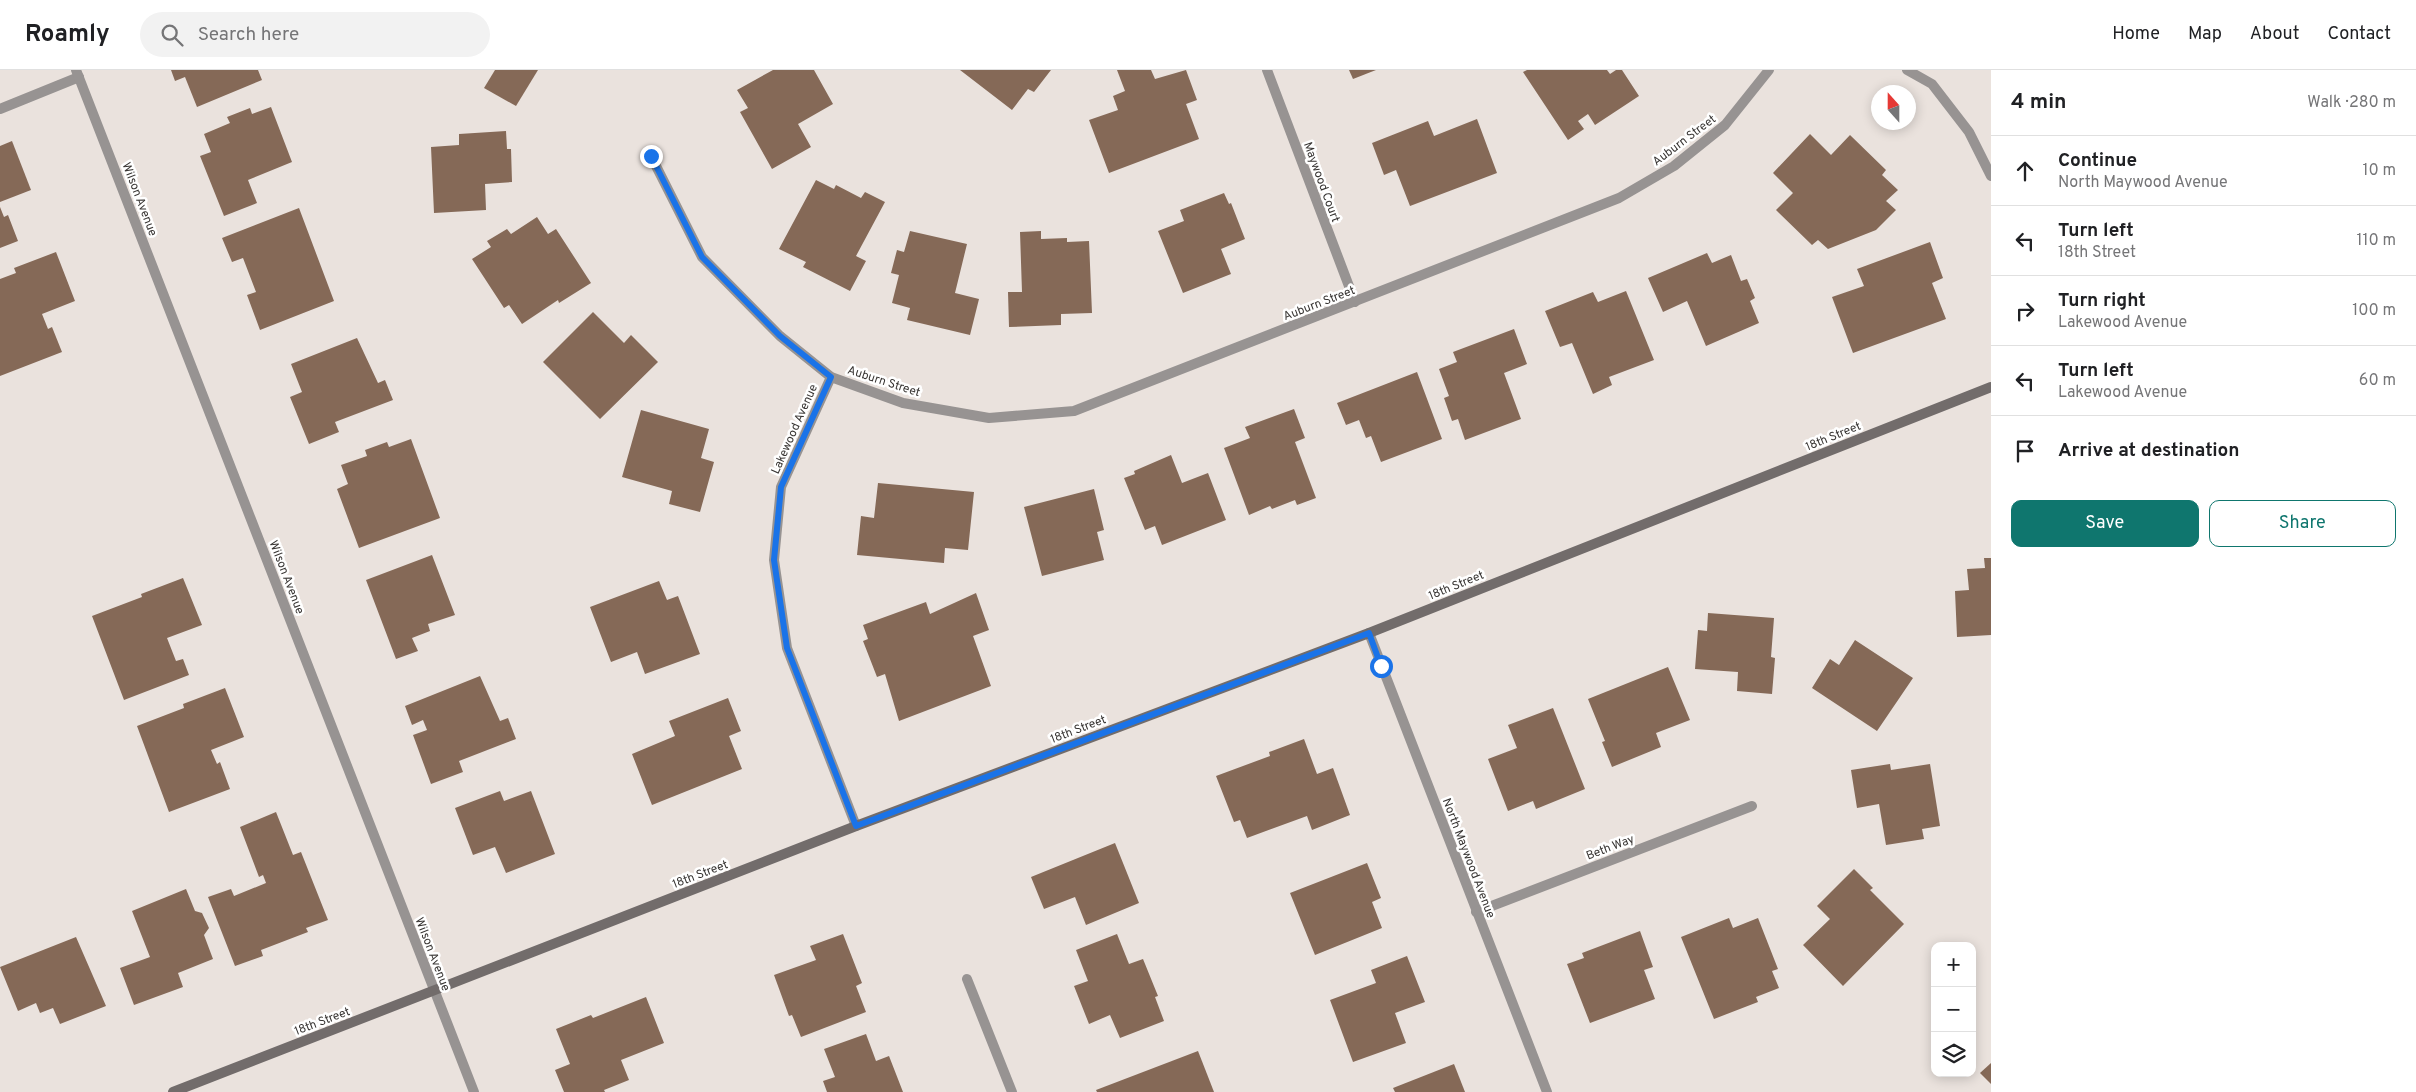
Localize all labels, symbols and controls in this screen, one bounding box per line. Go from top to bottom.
search box [140,12,490,57]
text: Roamly [25,20,110,50]
icon: search [158,21,186,49]
text: Search here [198,23,299,47]
text: Home [2112,23,2160,46]
text: Map [2188,23,2222,46]
text: About [2250,23,2299,46]
text: Contact [2327,23,2391,46]
north arrow [1871,85,1916,130]
text: 4 min [2011,89,2067,116]
text: Walk · 280 m [2307,93,2396,113]
street label: Auburn Street [1650,112,1720,170]
street label: Maywood Court [1299,140,1343,225]
route end [640,145,663,168]
text: Continue [2058,149,2137,173]
icon: ahead [2011,157,2039,185]
street label: Wilson Avenue [118,160,160,238]
text: 10 m [2362,161,2396,181]
text: North Maywood Avenue [2058,173,2228,193]
text: Turn left [2058,219,2134,243]
icon: left [2011,227,2039,255]
text: 110 m [2356,231,2396,251]
text: 18th Street [2058,243,2136,263]
street label: Auburn Street [1281,283,1358,325]
text: Turn right [2058,289,2146,313]
icon: right [2011,297,2039,325]
text: 100 m [2352,301,2396,321]
text: Lakewood Avenue [2058,313,2187,333]
text: Turn left [2058,359,2134,383]
street label: Auburn Street [845,363,922,401]
icon: left [2011,367,2039,395]
text: 60 m [2359,371,2396,391]
street label: Lakewood Avenue [768,382,822,477]
text: Lakewood Avenue [2058,383,2187,403]
street label: 18th Street [1803,419,1863,455]
icon: arrive [2011,437,2039,465]
text: Arrive at destination [2058,439,2239,463]
button: Save [2011,500,2199,547]
button: Share [2209,500,2396,547]
street label: Wilson Avenue [265,538,307,616]
street label: 18th Street [1426,568,1486,604]
route start [1370,655,1393,678]
street label: 18th Street [1048,712,1109,748]
street label: North Maywood Avenue [1438,796,1498,921]
street label: Beth Way [1584,831,1637,864]
street label: 18th Street [670,857,731,893]
street label: Wilson Avenue [411,915,453,993]
map controls [1931,942,1976,1077]
button: + [1931,942,1976,987]
button: − [1931,987,1976,1032]
street label: 18th Street [292,1004,353,1040]
button: layers [1931,1032,1976,1077]

